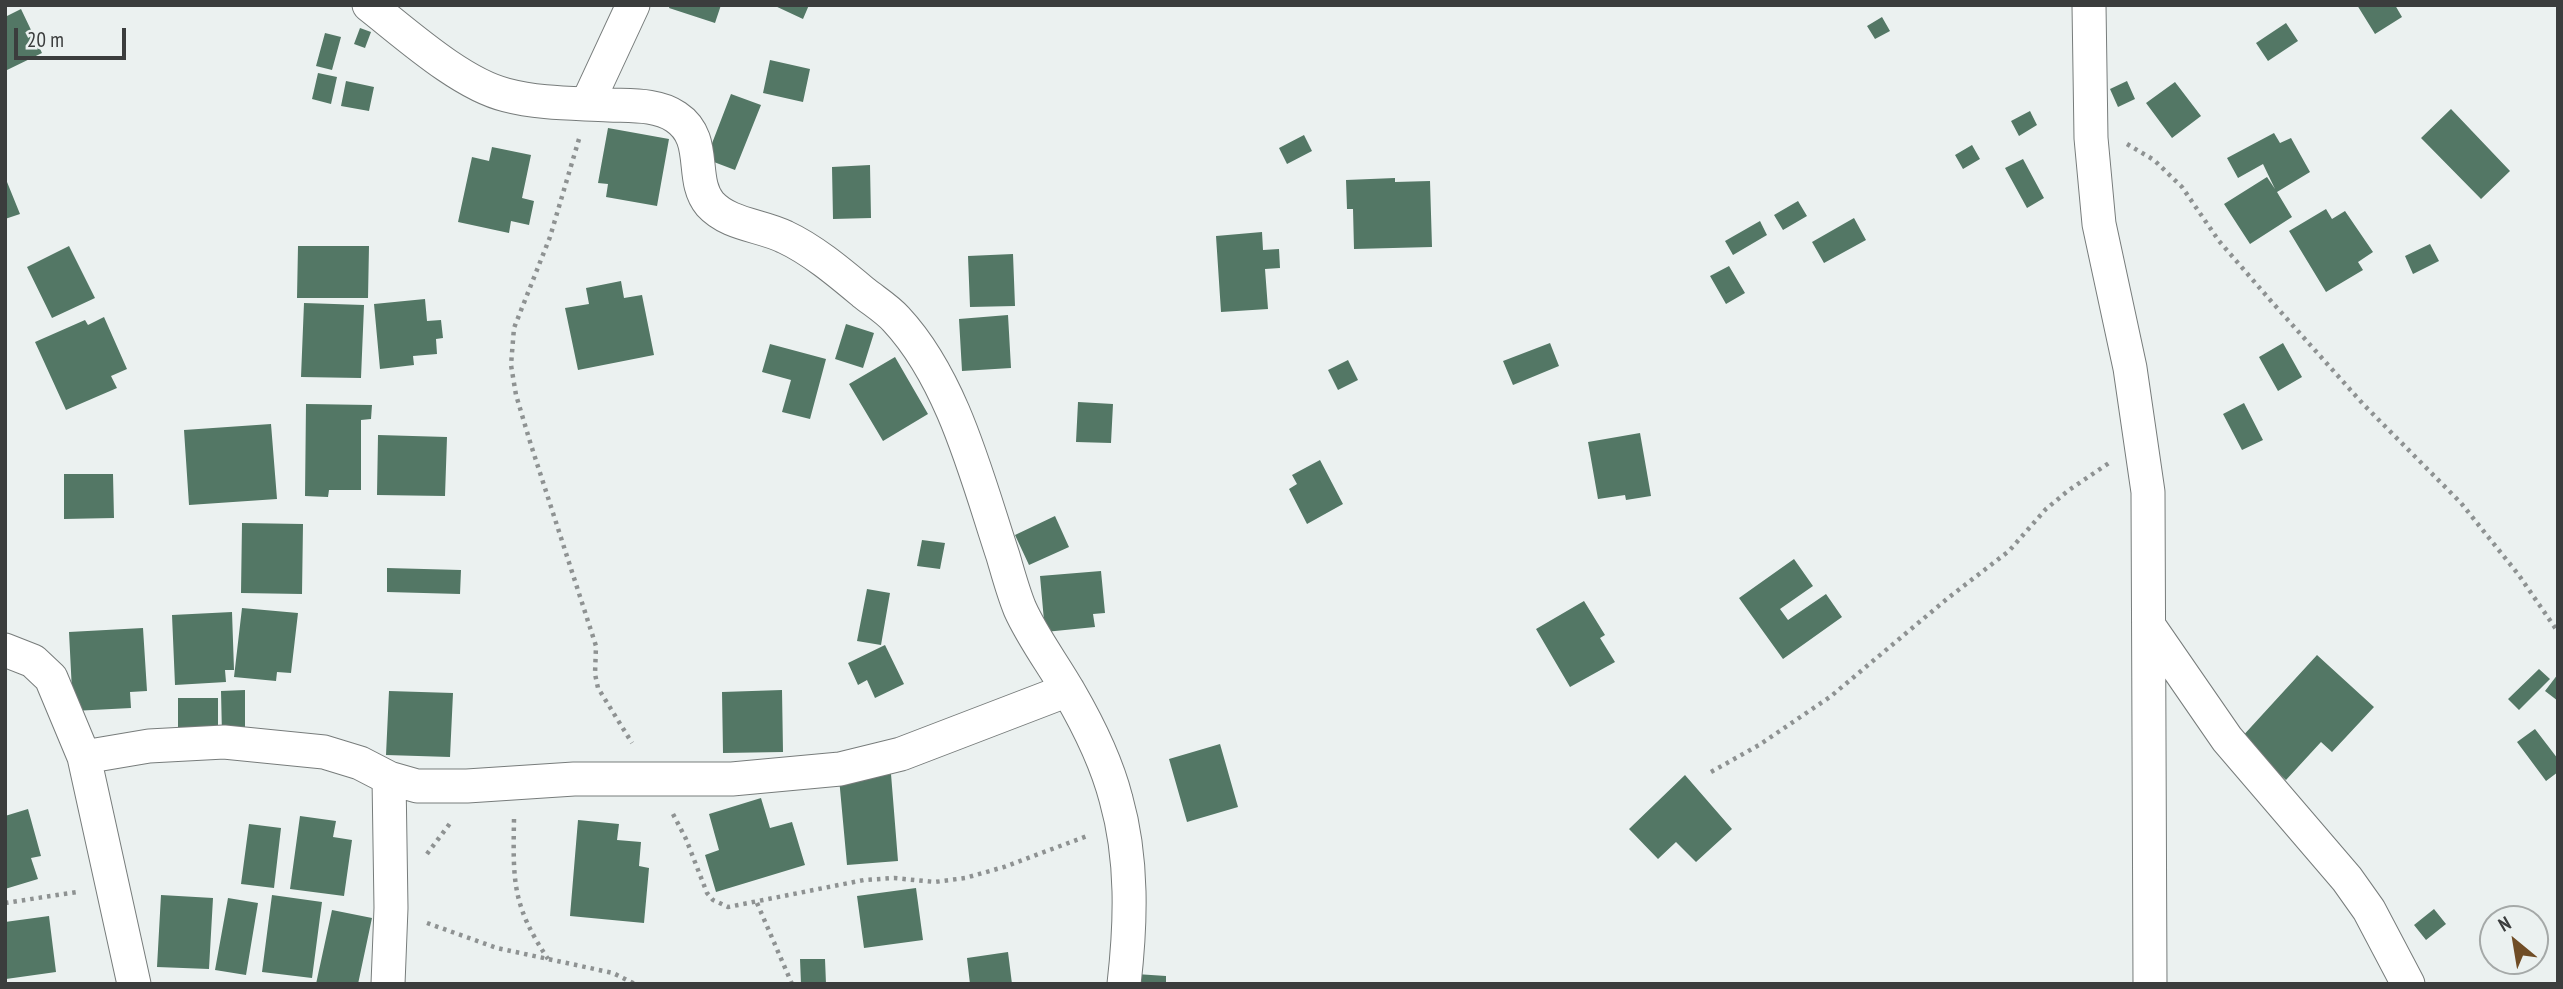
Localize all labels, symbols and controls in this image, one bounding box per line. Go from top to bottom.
scale bar [18,14,130,58]
text: 20 m [27,26,64,53]
north arrow [2479,905,2549,975]
text: N [2494,911,2515,937]

